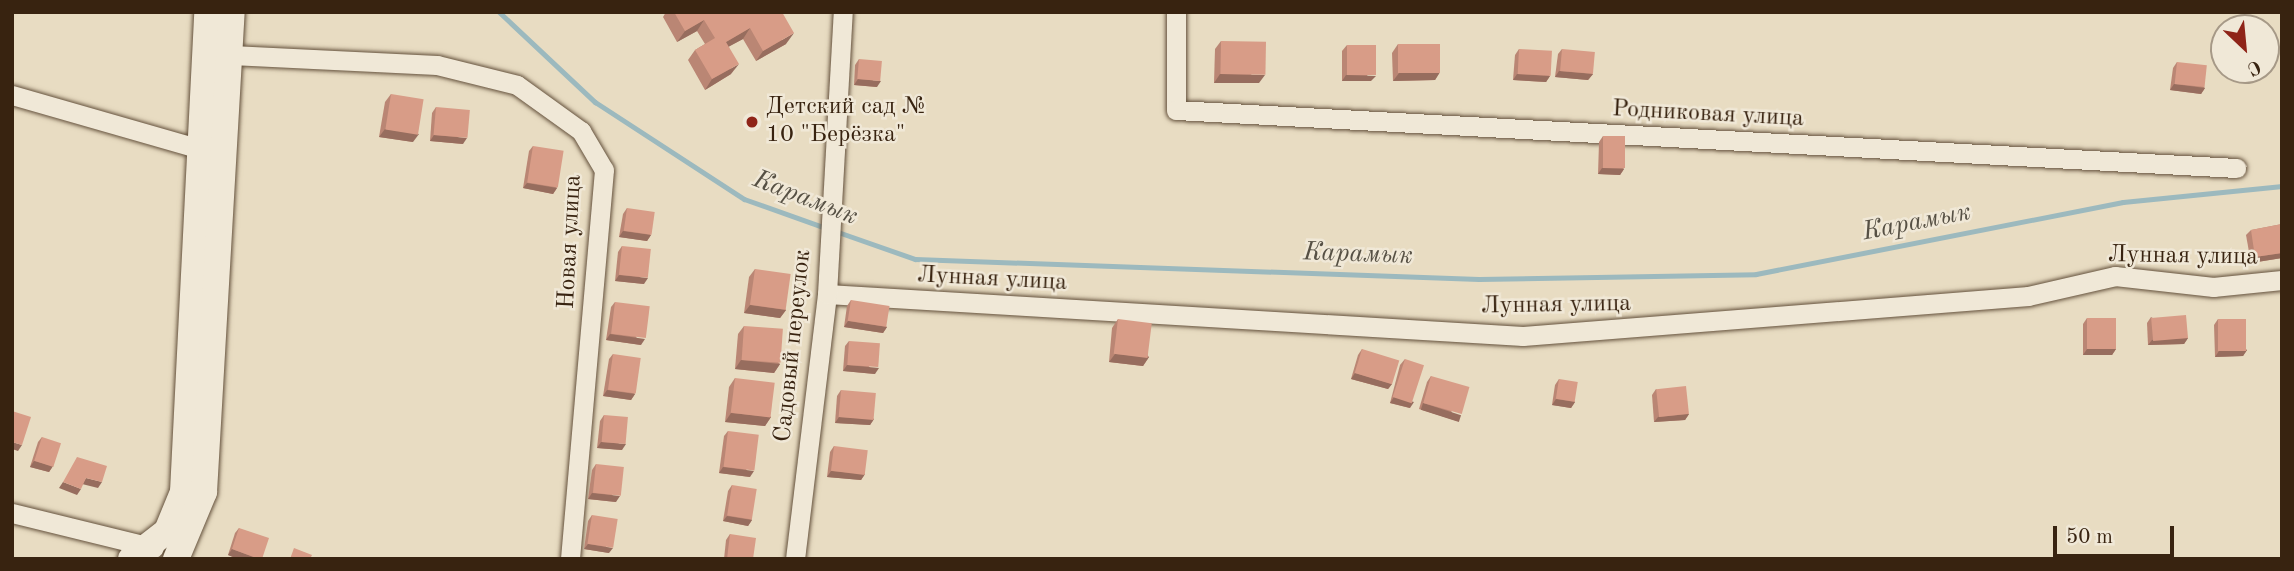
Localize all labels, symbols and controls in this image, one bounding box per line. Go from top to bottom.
north arrow [2210,14,2280,84]
text: С [2244,55,2263,78]
place label: Детский сад № 10 "Берёзка" [766,94,928,150]
street label: Родниковая улица [1611,96,1805,134]
marker: Детский сад № 10 "Берёзка" [744,114,760,130]
water label: Карамык [748,165,862,233]
street label: Новая улица [553,174,589,310]
water label: Карамык [1860,197,1974,249]
water label: Карамык [1303,237,1413,273]
street label: Лунная улица [2108,241,2258,273]
street label: Садовый переулок [770,248,818,444]
street label: Лунная улица [916,262,1068,298]
street label: Лунная улица [1481,290,1631,322]
scale bar [2056,512,2177,556]
text: 50 m [2066,527,2113,548]

